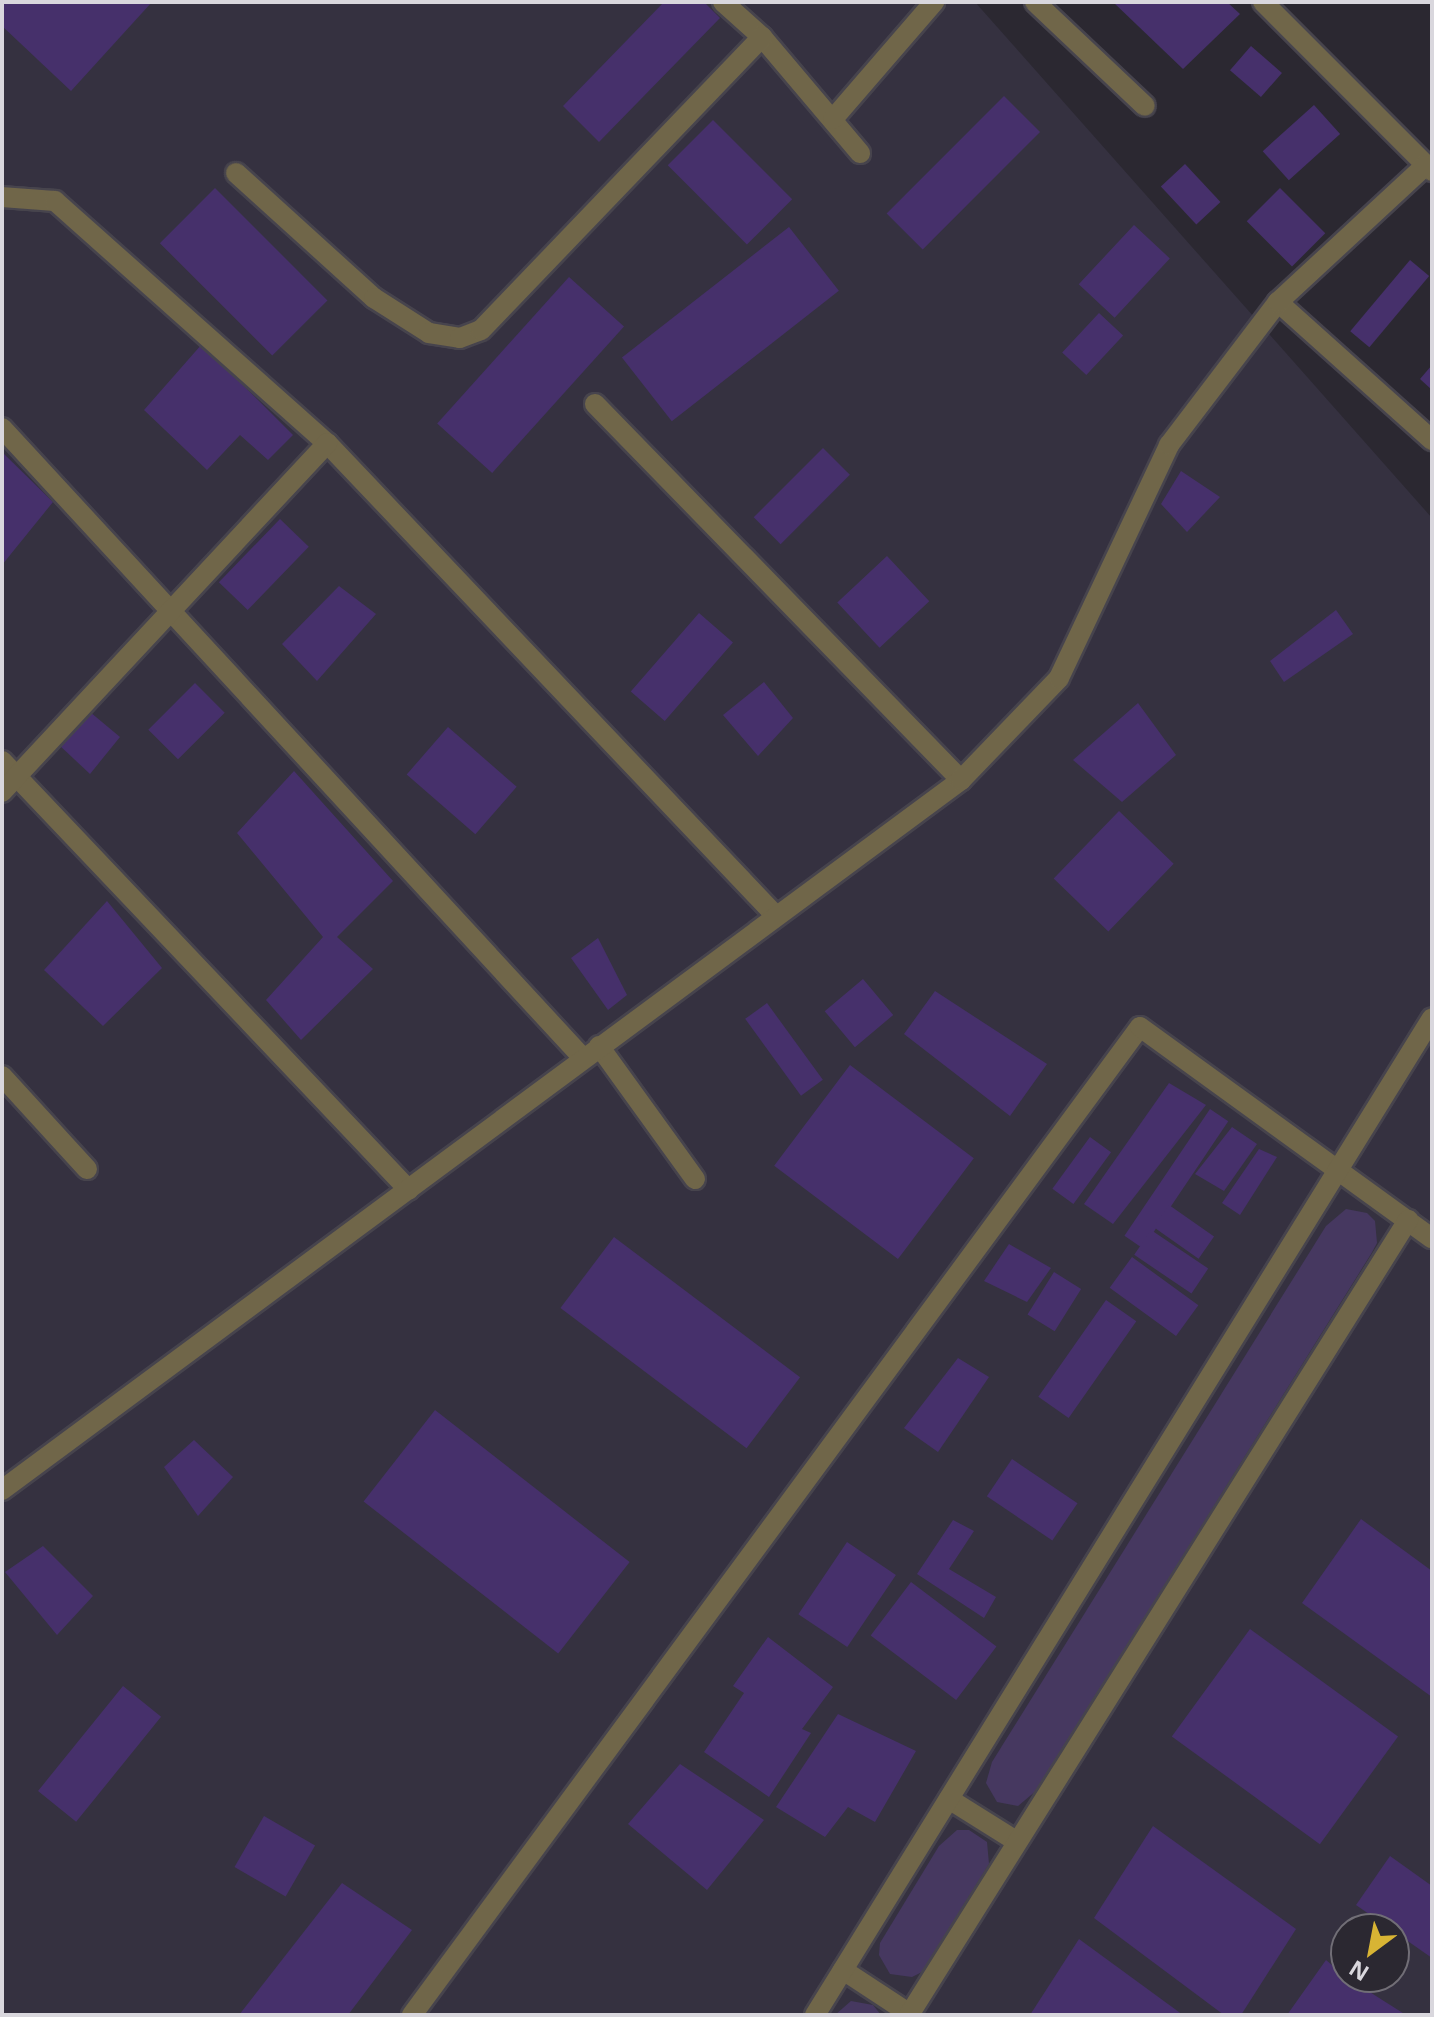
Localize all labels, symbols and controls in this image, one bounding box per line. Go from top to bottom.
north arrow [1330,1913,1410,1993]
text: N [1343,1954,1374,1989]

